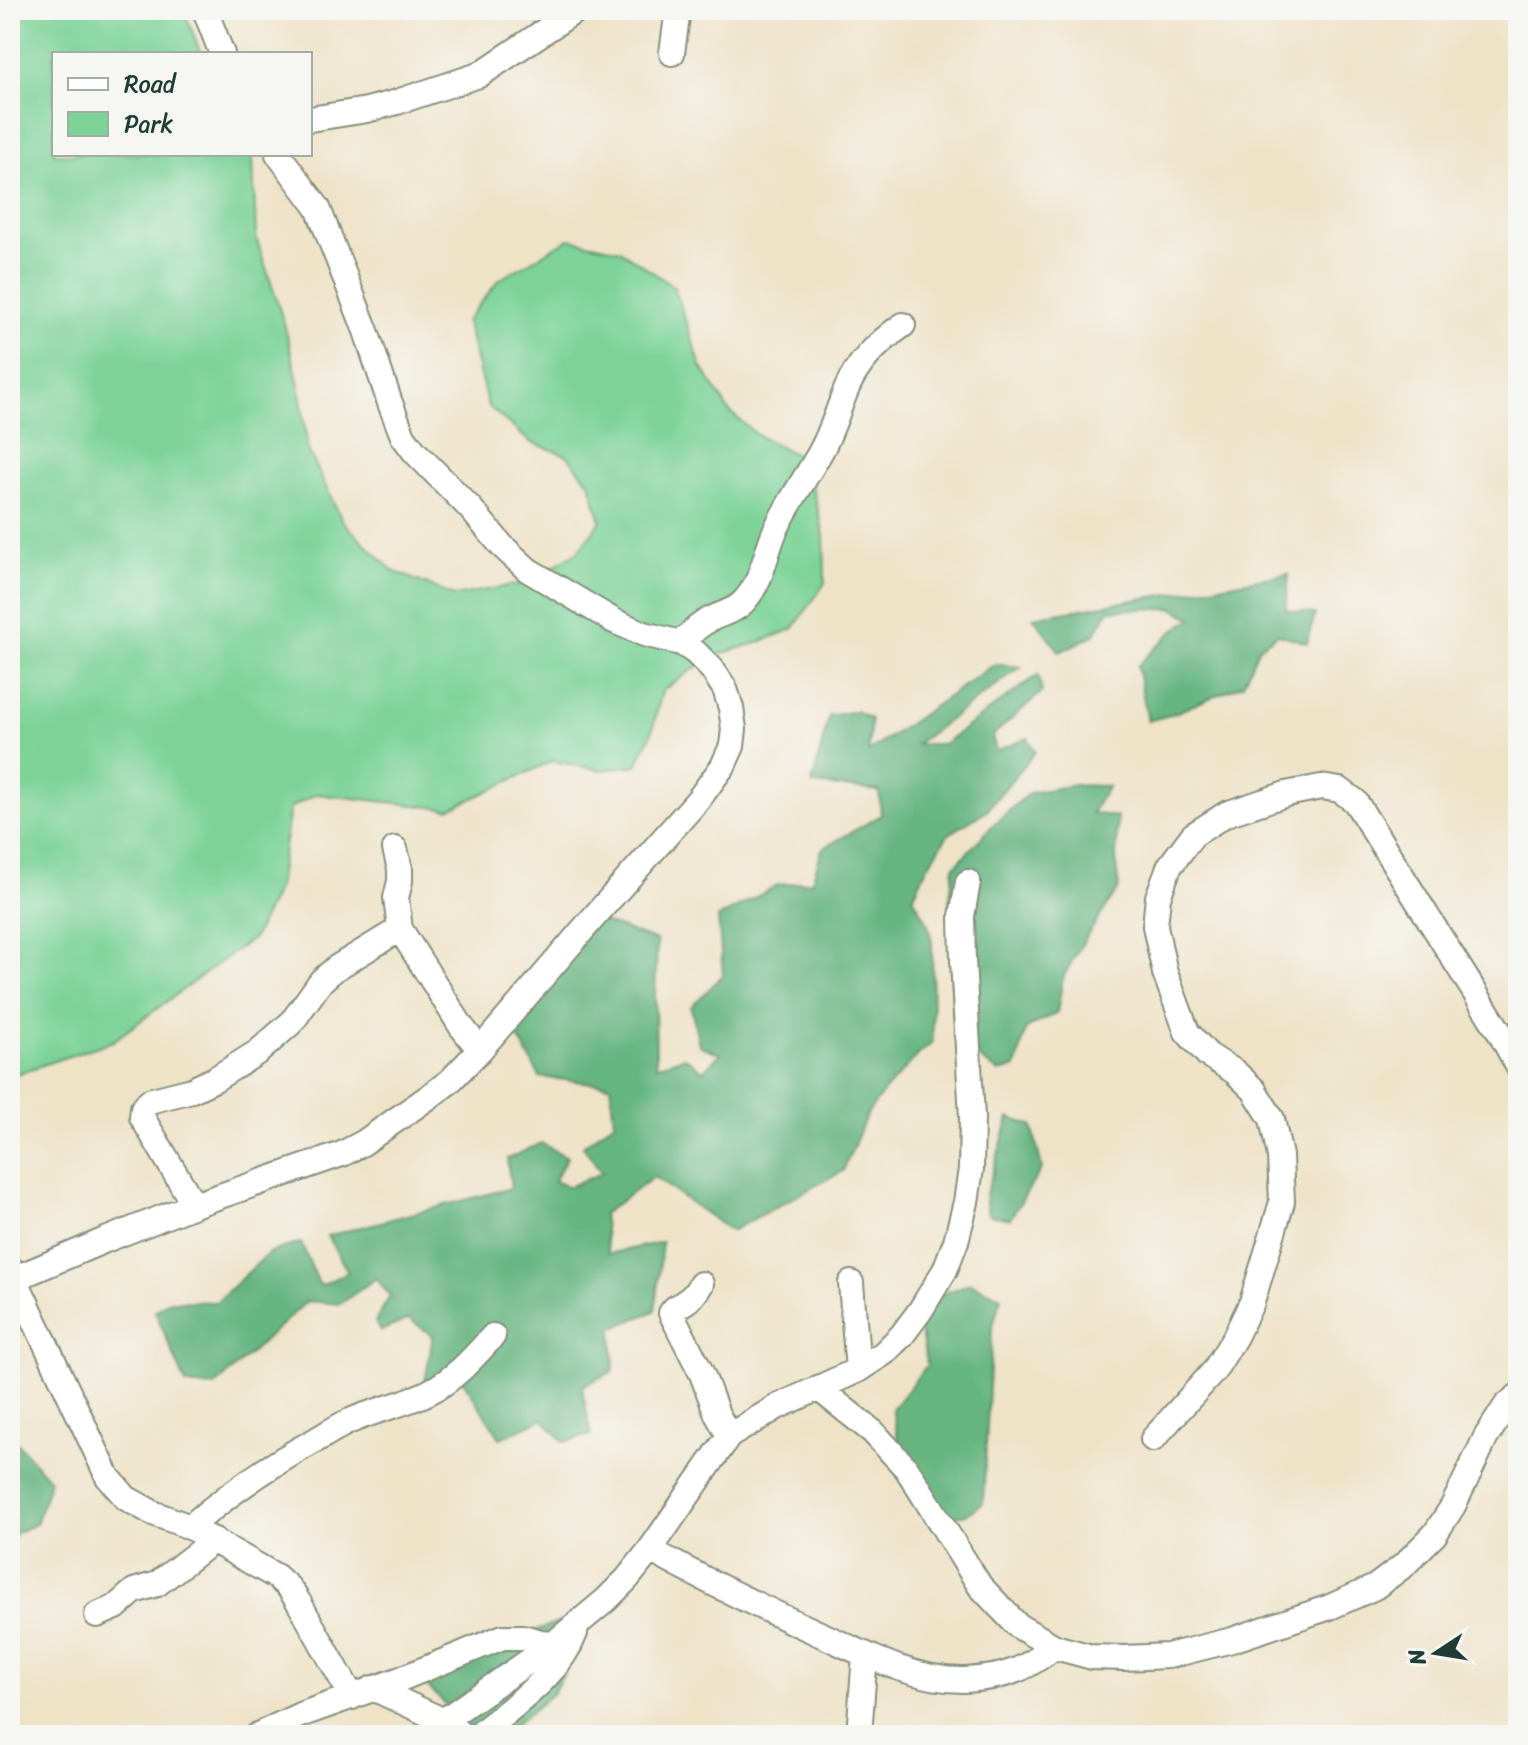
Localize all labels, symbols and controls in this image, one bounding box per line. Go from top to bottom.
legend [52,52,312,156]
text: Road [124,63,178,105]
text: Park [124,103,173,145]
north arrow [1396,1613,1476,1693]
text: N [1396,1645,1438,1670]

